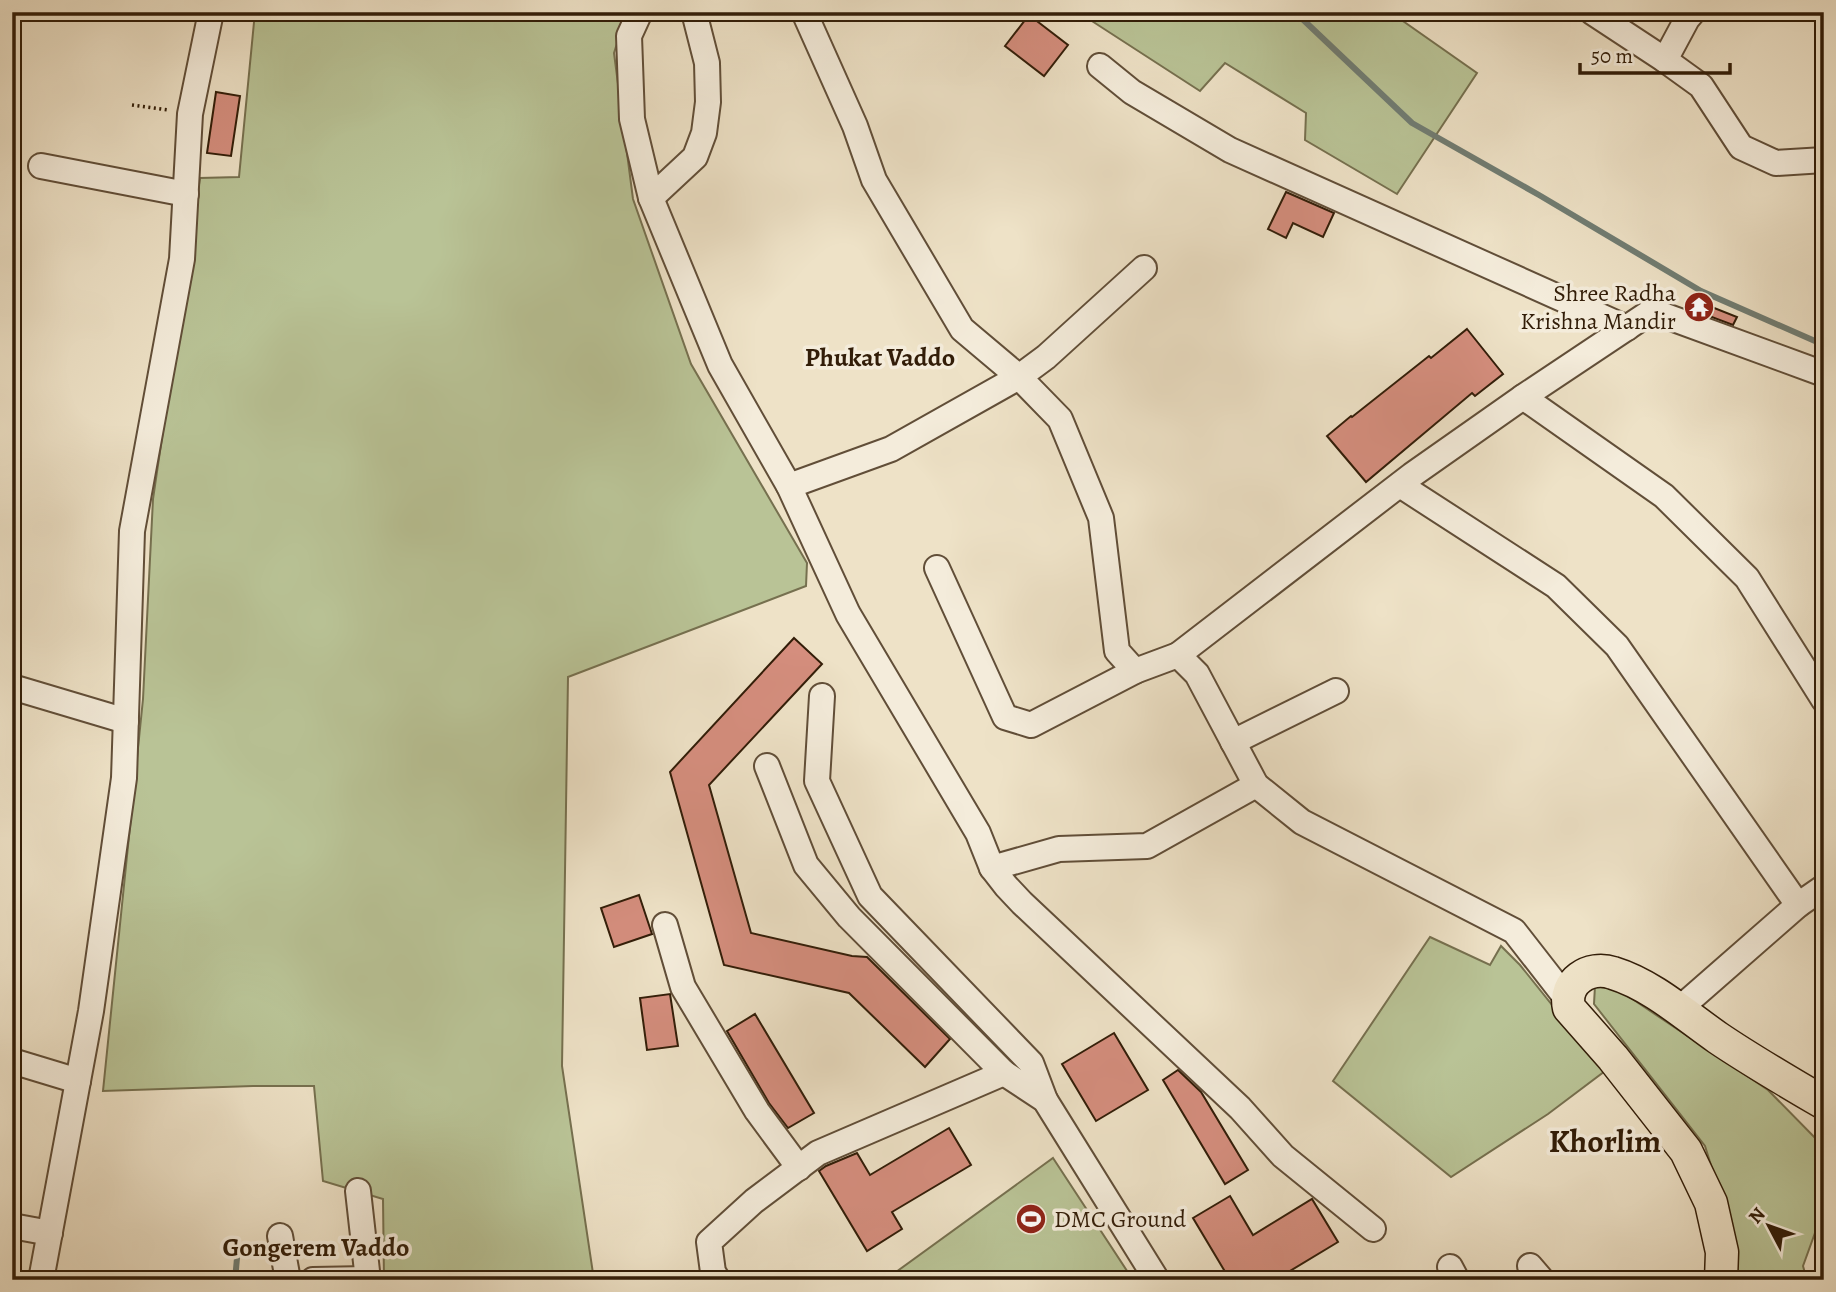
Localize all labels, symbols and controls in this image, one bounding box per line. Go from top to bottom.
scale bar [1580,32,1731,76]
text: 50 m [1591,42,1633,70]
place label: Shree Radha Krishna Mandir [1520,277,1677,337]
temple icon: Shree Radha Krishna Mandir [1682,290,1716,324]
district label: Phukat Vaddo [805,340,955,375]
district label: Khorlim [1549,1119,1661,1163]
north arrow [1734,1190,1804,1260]
sports icon: DMC Ground [1014,1202,1048,1236]
text: N [1743,1202,1771,1229]
place label: DMC Ground [1054,1203,1186,1235]
district label: Gongerem Vaddo [223,1230,409,1265]

